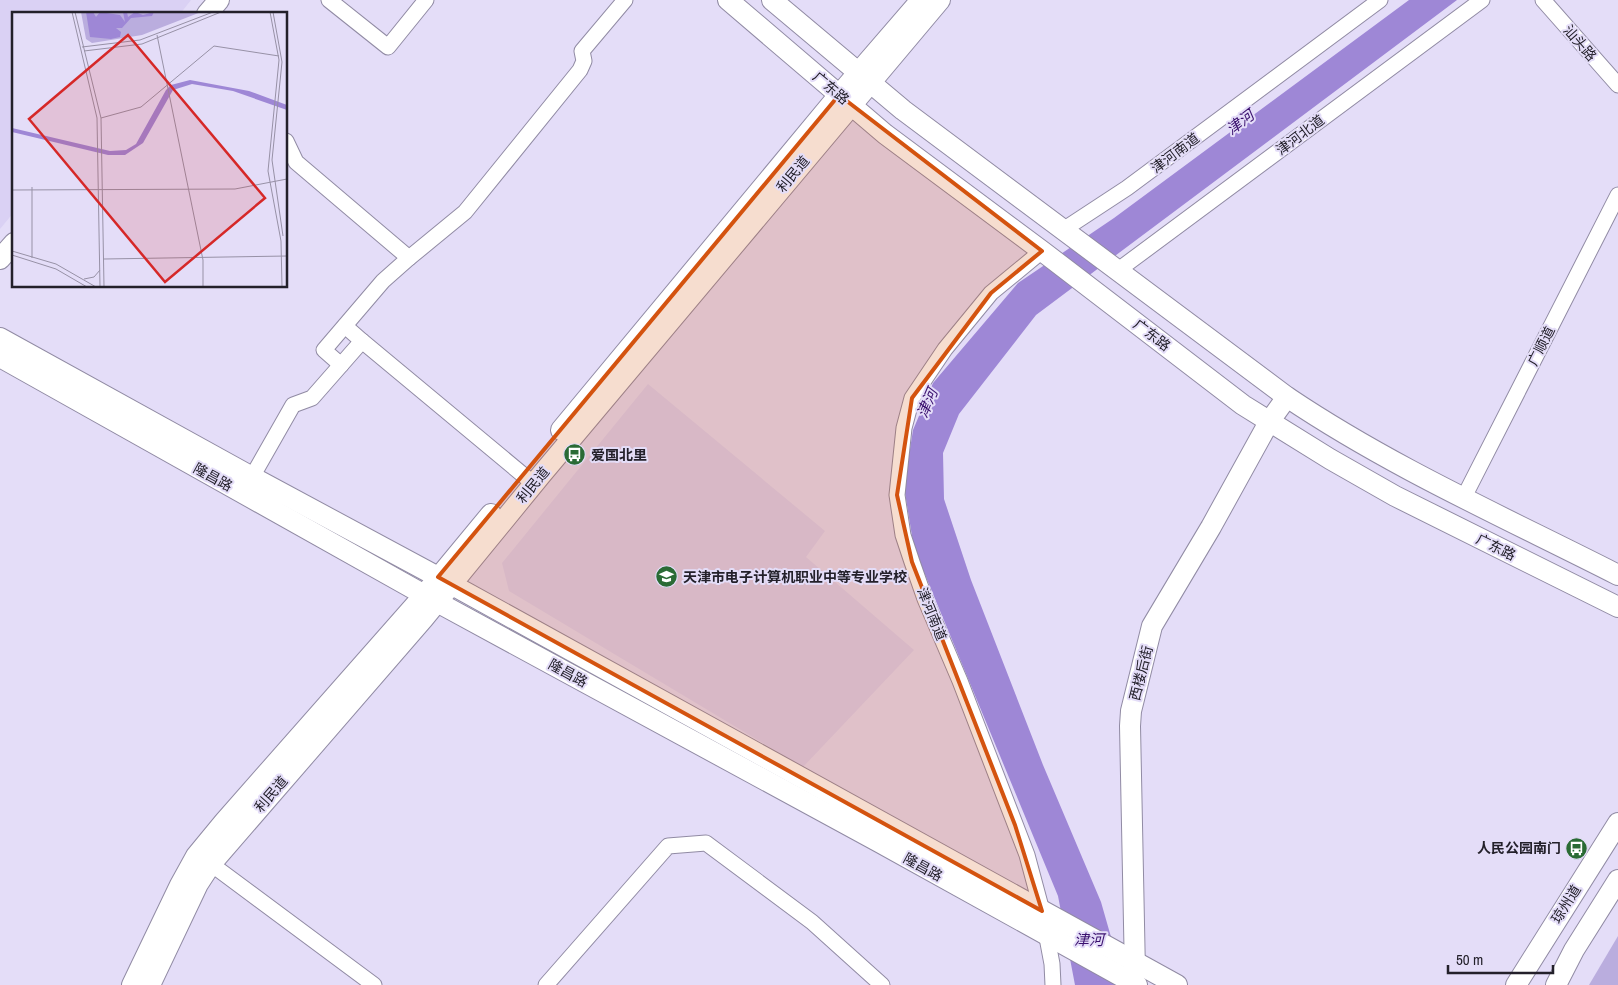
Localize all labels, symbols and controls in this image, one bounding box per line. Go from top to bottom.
inset map [12,12,288,288]
street label: 汕头路 [1559,21,1601,65]
street label: 广东路 [809,68,853,108]
water label: 津河 [1222,103,1261,139]
street label: 津河北道 [1272,111,1328,159]
street label: 津河南道 [1147,129,1203,177]
street label: 利民道 [773,152,813,196]
street label: 广东路 [1130,315,1174,355]
street label: 广顺道 [1523,323,1559,369]
water label: 津河 [911,382,944,421]
bus stop icon: 爱国北里 [563,443,587,467]
place label: 爱国北里 [591,446,647,464]
street label: 隆昌路 [190,459,236,495]
street label: 利民道 [513,463,553,507]
street label: 广东路 [1473,530,1519,564]
school or university icon: 天津市电子计算机职业中等专业学校 [655,565,679,589]
place label: 天津市电子计算机职业中等专业学校 [683,568,907,586]
street label: 津河南道 [913,585,951,643]
street label: 西楼后街 [1125,644,1157,702]
street label: 隆昌路 [545,655,591,691]
street label: 利民道 [250,772,292,816]
bus stop icon: 人民公园南门 [1565,836,1589,860]
place label: 人民公园南门 [1477,839,1561,857]
street label: 隆昌路 [900,849,946,885]
street label: 琼州道 [1547,881,1585,927]
water label: 津河 [1074,929,1107,950]
scale bar [1448,942,1553,974]
text: 50 m [1456,949,1483,970]

